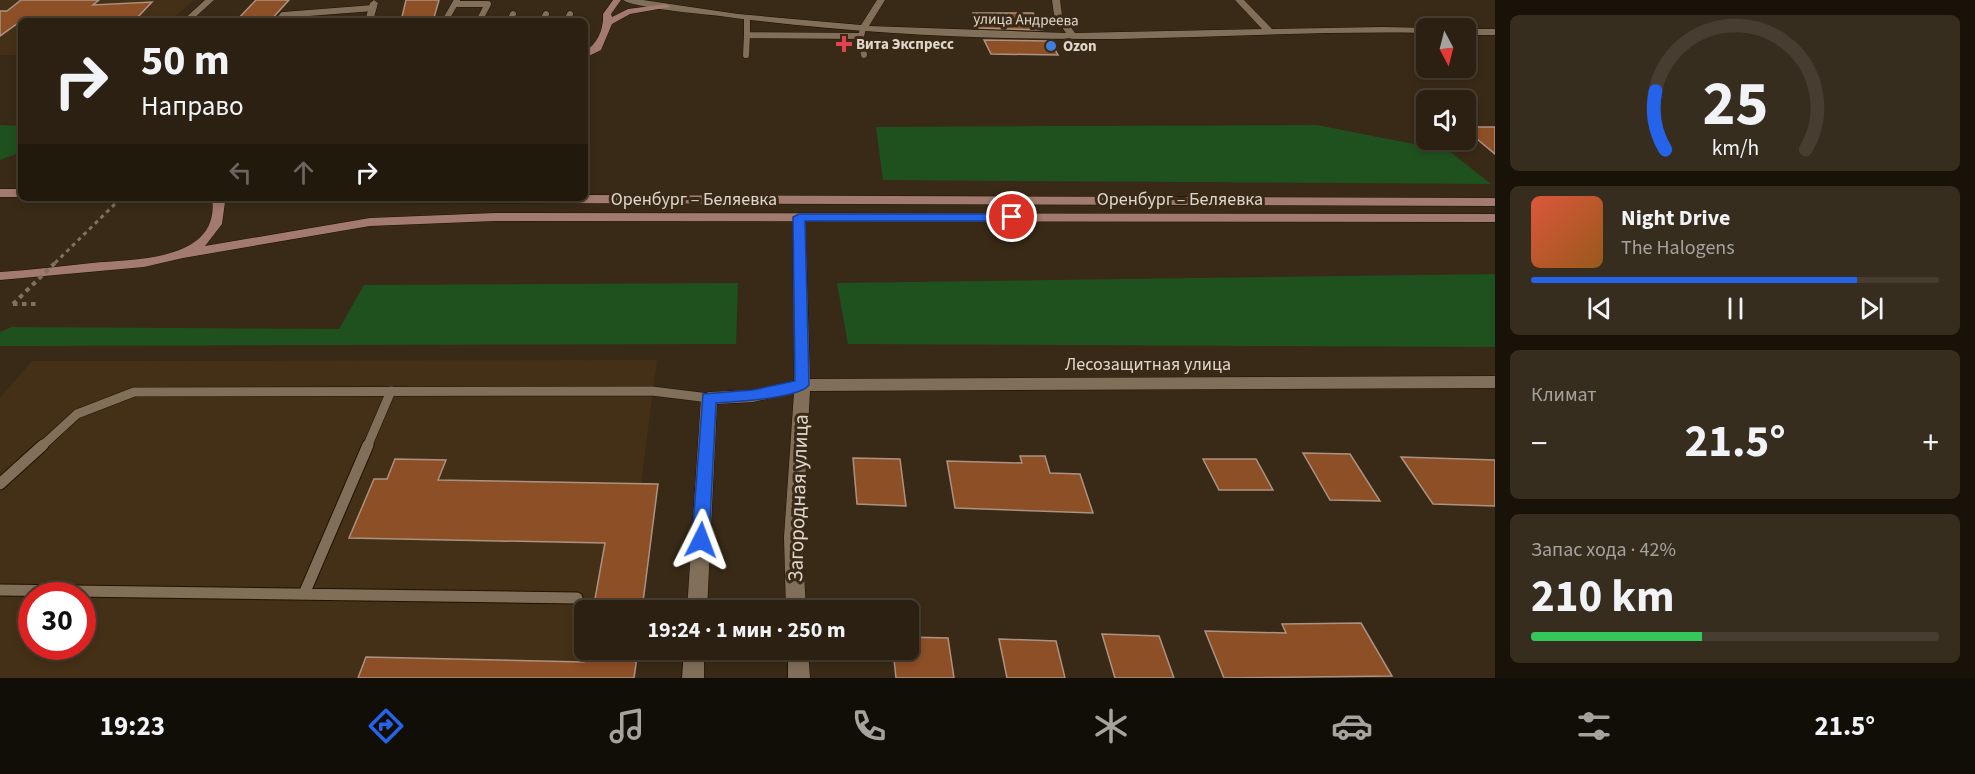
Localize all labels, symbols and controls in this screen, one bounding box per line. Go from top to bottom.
street label: улица Андреева [973,9,1079,31]
north arrow [1416,18,1476,78]
map controls [1416,18,1476,150]
text: 50 m [141,31,230,91]
place label: Вита Экспресс [856,34,954,55]
place label: Ozon [1063,36,1097,57]
marker: Вита Экспресс [837,37,851,51]
marker: Ozon [1044,39,1058,53]
icon: right [42,42,120,120]
text: 25 [1702,60,1768,149]
text: Направо [141,87,244,126]
button: sound [1416,90,1476,150]
text: km/h [1711,133,1759,164]
icon: left [224,156,257,189]
icon: ahead [287,156,320,189]
icon: right [350,156,383,189]
street label: Оренбург – Беляевка [611,187,777,212]
street label: Оренбург – Беляевка [1097,187,1263,212]
pin [986,191,1037,242]
icon: arrive [995,200,1028,233]
text: Night Drive [1621,202,1730,234]
text: The Halogens [1621,234,1735,262]
icon: previous [1583,292,1616,325]
icon: pause [1719,292,1752,325]
icon: next [1855,292,1888,325]
street label: Лесозащитная улица [1065,352,1231,377]
text: Климат [1531,381,1597,409]
text: 21.5° [1684,410,1786,474]
street label: Загородная улица [780,414,816,582]
text: − [1531,420,1547,467]
text: + [1923,420,1939,467]
position arrow [669,508,733,572]
text: Запас хода · 42% [1531,536,1676,564]
text: 210 km [1531,565,1675,629]
speed limit sign: 30 [18,582,96,660]
text: 19:24 · 1 мин · 250 m [647,614,846,646]
icon: directions [365,705,407,747]
icon: music [606,705,648,747]
icon: phone [848,705,890,747]
icon: climate [1090,705,1132,747]
icon: car [1331,705,1373,747]
icon: filters [1573,705,1615,747]
text: 19:23 [100,707,165,746]
text: 21.5° [1814,707,1875,746]

